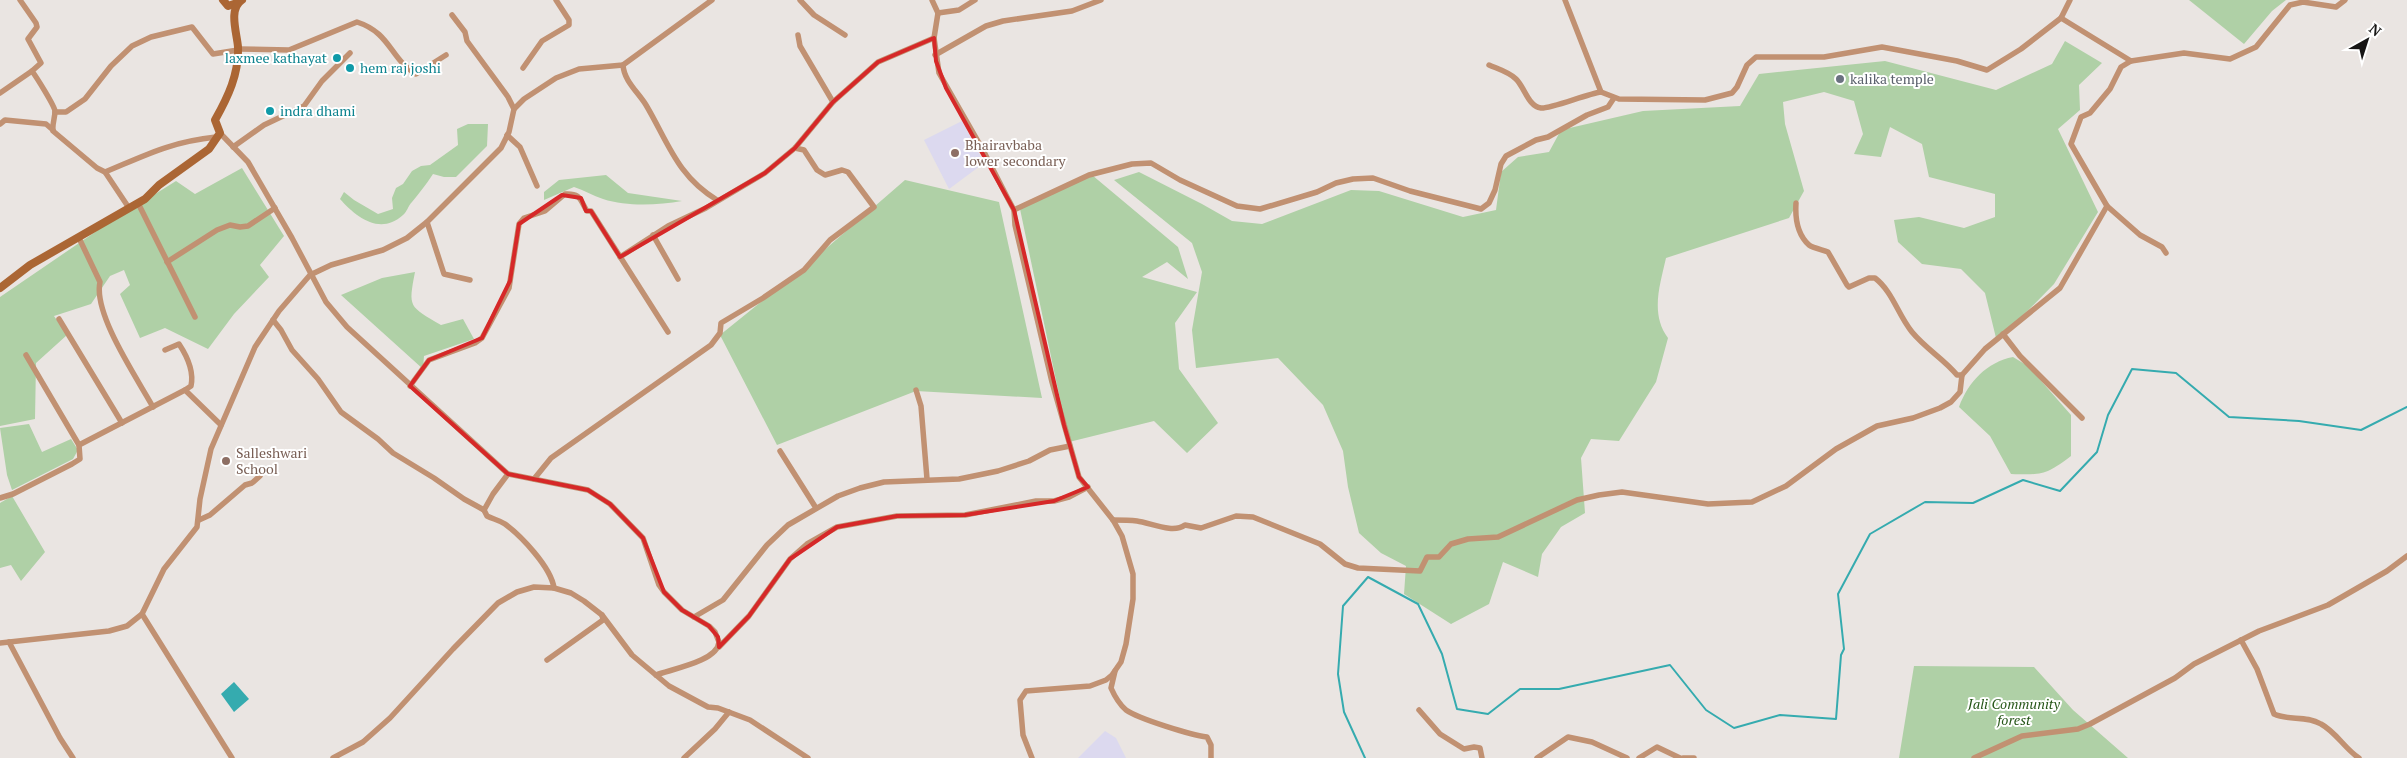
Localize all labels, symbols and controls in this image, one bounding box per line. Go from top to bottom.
north arrow [2342,15,2392,65]
text: N [2365,19,2386,40]
place label: laxmee kathayat [225,48,328,67]
marker: laxmee kathayat [331,52,343,64]
place label: hem raj joshi [360,58,441,77]
marker: hem raj joshi [344,62,356,74]
place label: kalika temple [1850,69,1934,88]
marker: kalika temple [1834,73,1846,85]
place label: indra dhami [280,101,356,120]
marker: indra dhami [264,105,276,117]
place label: Bhairavbaba lower secondary [965,135,1067,170]
marker: Bhairavbaba lower secondary [949,147,961,159]
place label: Salleshwari School [236,443,307,478]
marker: Salleshwari School [220,455,232,467]
park label: Jali Community forest [1967,694,2061,729]

